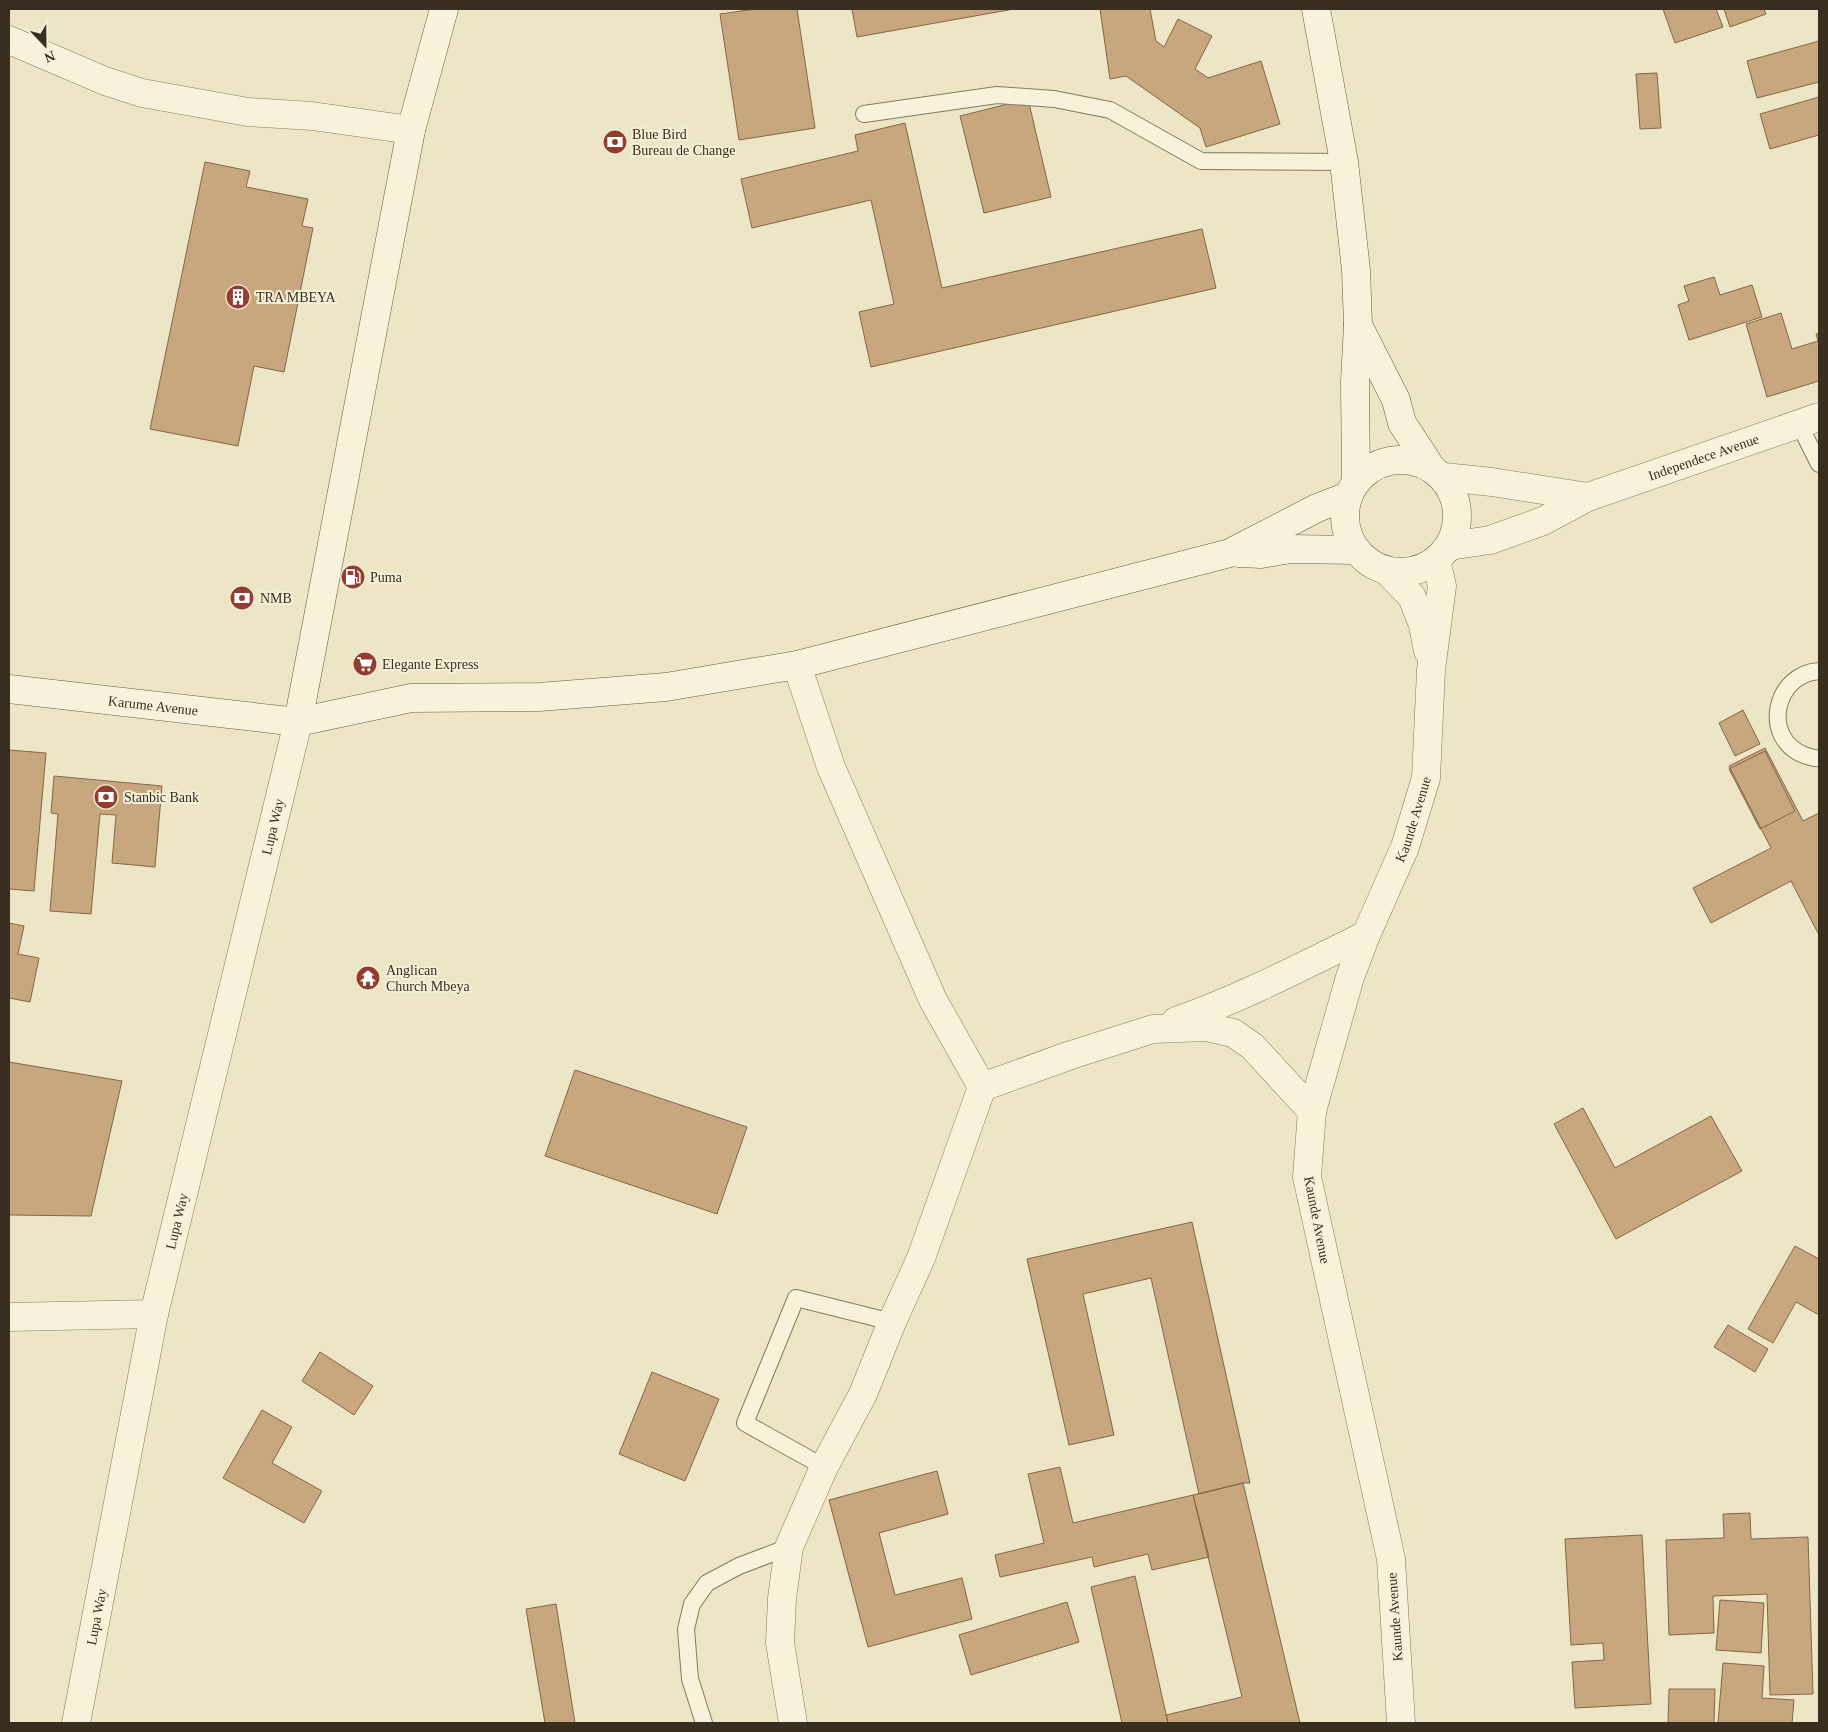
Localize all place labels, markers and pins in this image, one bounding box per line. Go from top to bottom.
place label: Blue Bird Bureau de Change [632,127,735,158]
bank icon: Blue Bird Bureau de Change [602,129,628,155]
building icon: TRA MBEYA [225,284,251,310]
place label: TRA MBEYA [256,290,337,305]
fuel station icon: Puma [340,564,366,590]
place label: Puma [370,570,403,585]
bank icon: NMB [229,585,255,611]
place label: NMB [260,591,292,606]
supermarket icon: Elegante Express [352,651,378,677]
place label: Elegante Express [382,657,479,672]
bank icon: Stanbic Bank [93,784,119,810]
place label: Stanbic Bank [124,790,199,805]
place label: Anglican Church Mbeya [386,963,470,994]
temple icon: Anglican Church Mbeya [355,965,381,991]

